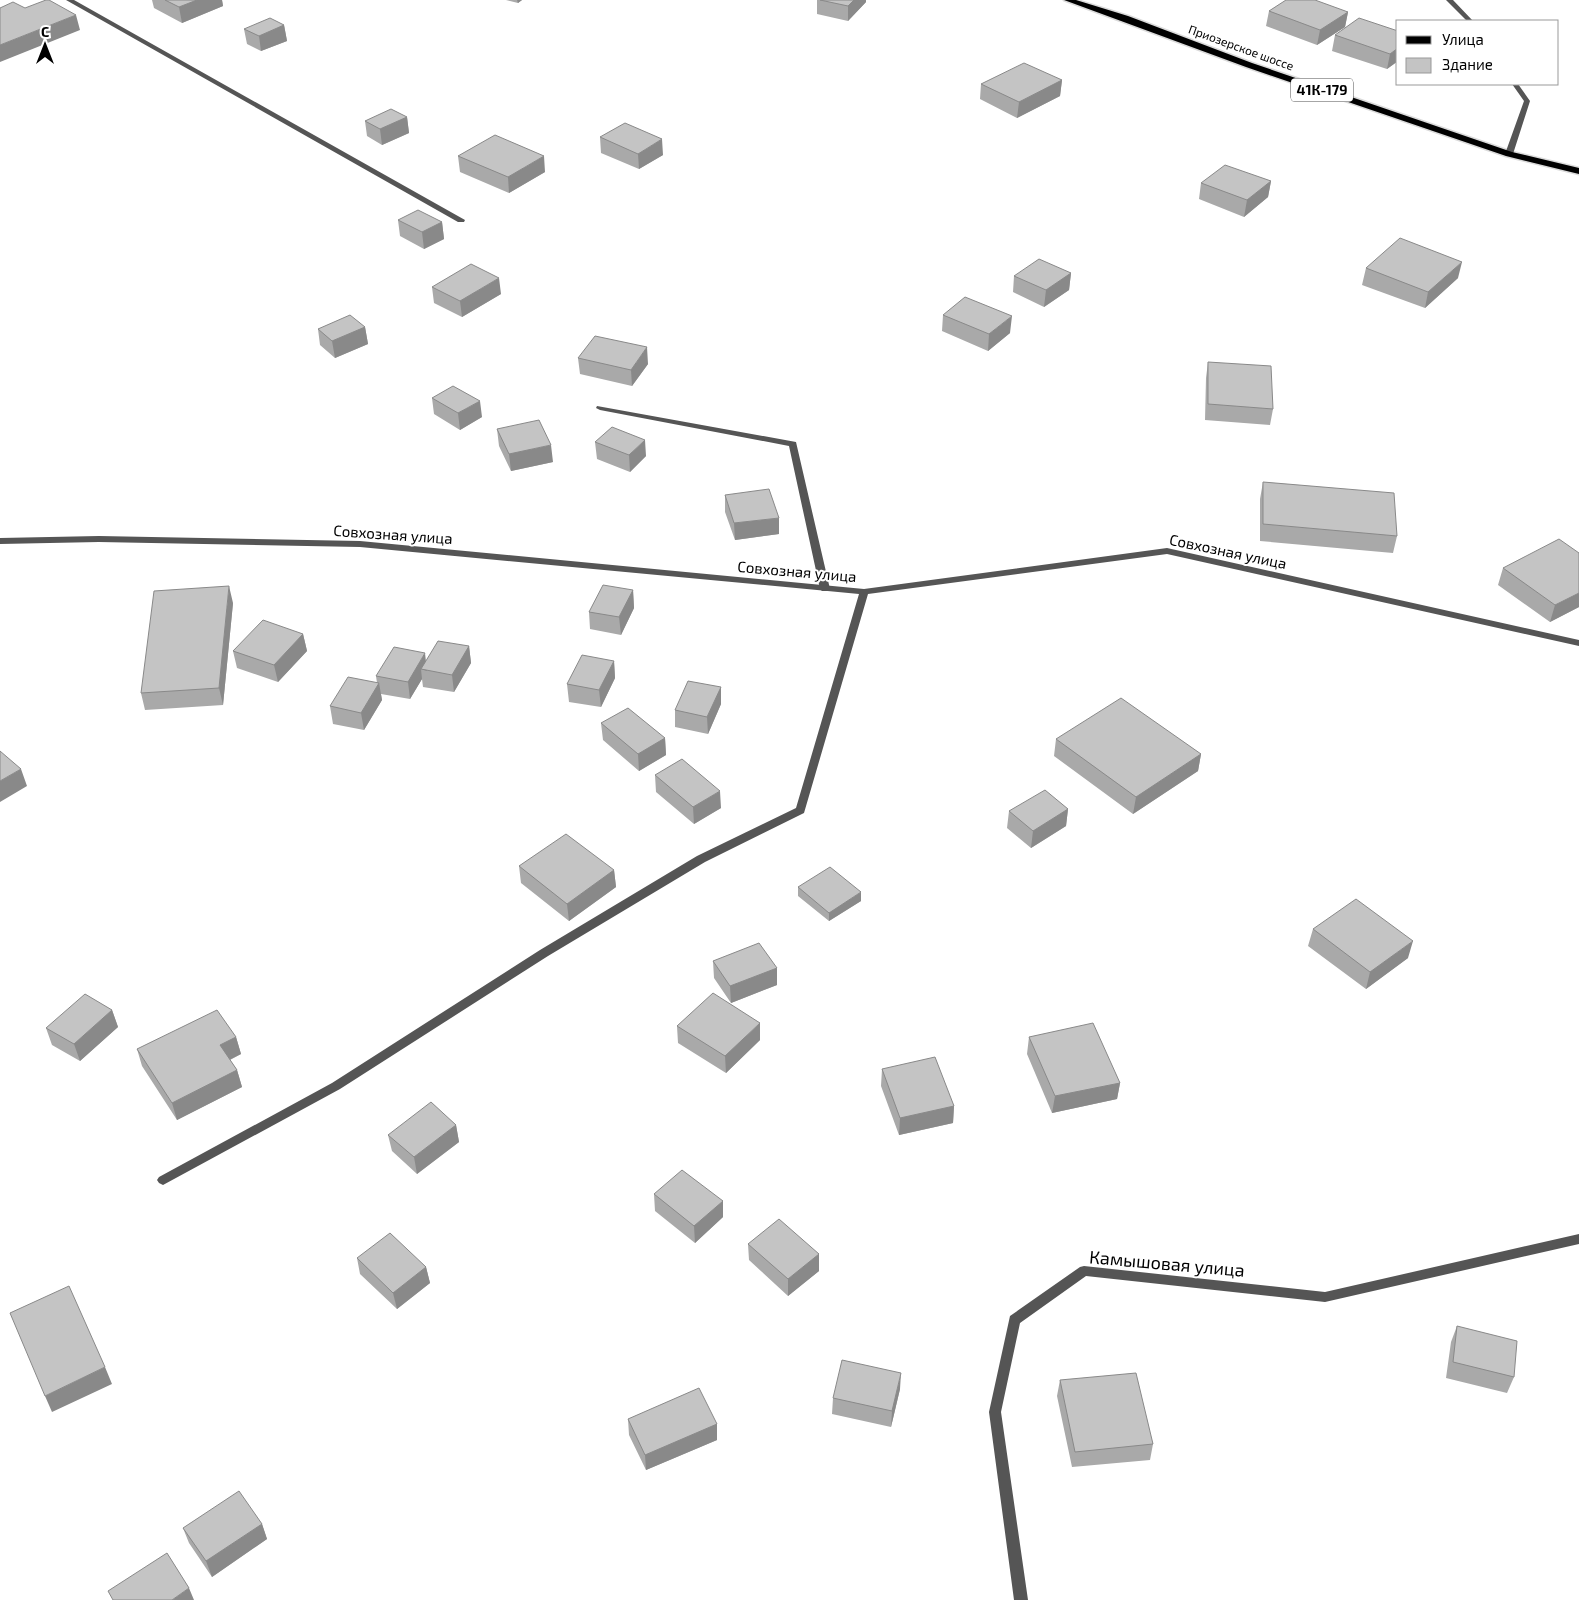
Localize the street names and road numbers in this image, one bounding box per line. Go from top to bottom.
street label: Приозерское шоссе [1187,21,1296,73]
road number: 41К-179 [1291,78,1353,102]
street label: Совхозная улица [333,521,453,548]
street label: Совхозная улица [1168,530,1288,573]
street label: Совхозная улица [737,557,857,586]
street label: Камышовая улица [1088,1245,1246,1281]

